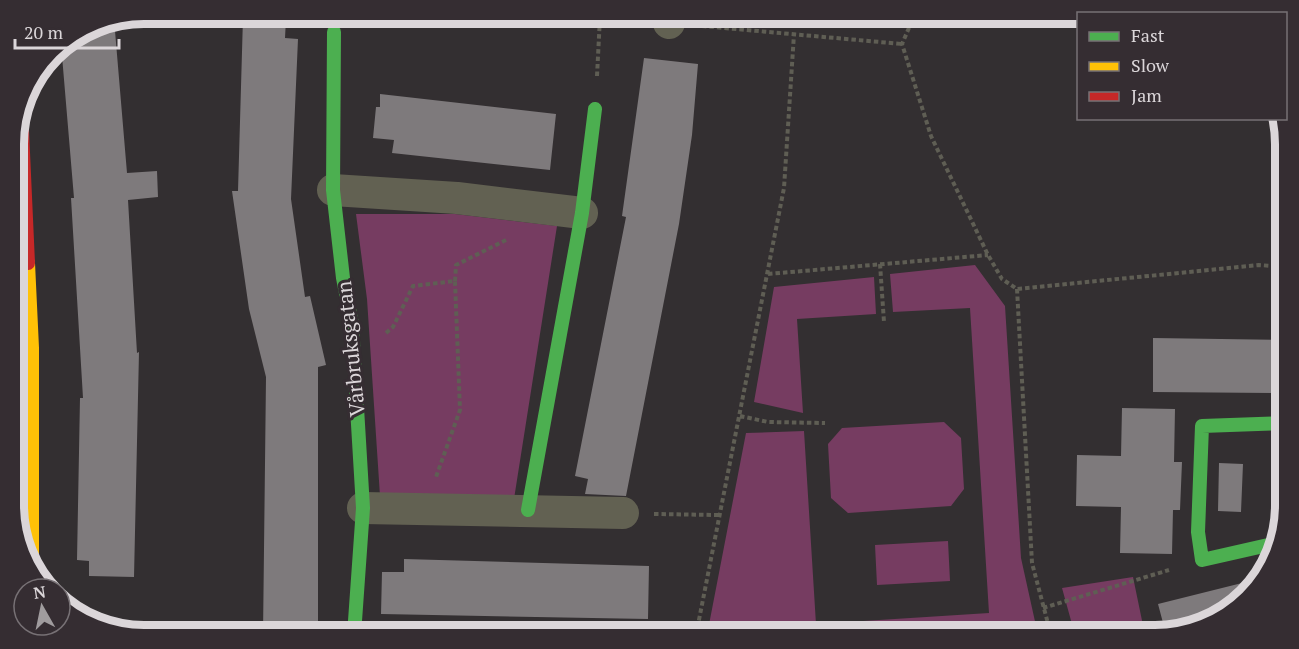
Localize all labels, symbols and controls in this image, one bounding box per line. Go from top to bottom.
scale bar [15,12,118,50]
legend [1077,12,1287,120]
text: 20 m [24,20,64,44]
text: Fast [1131,23,1165,47]
text: Slow [1131,53,1170,77]
text: Jam [1131,83,1162,107]
street label: Vårbruksgatan [329,279,371,418]
north arrow [12,577,72,637]
text: N [32,580,47,604]

